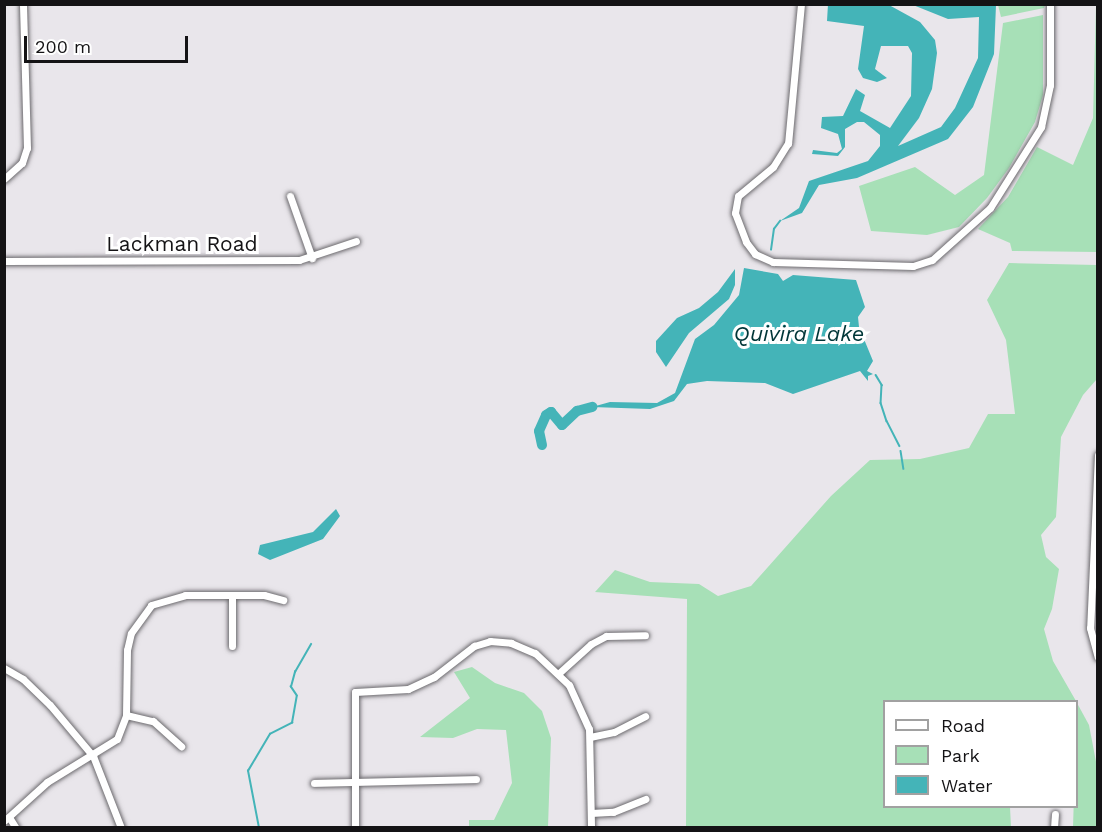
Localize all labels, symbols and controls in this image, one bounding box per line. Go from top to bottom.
scale bar [27,24,190,62]
text: 200 m [35,36,91,57]
street label: Lackman Road [106,231,258,257]
water label: Quivira Lake [734,321,864,347]
legend [883,700,1078,808]
text: Road [941,715,985,736]
text: Park [941,745,980,766]
text: Water [941,775,993,796]

